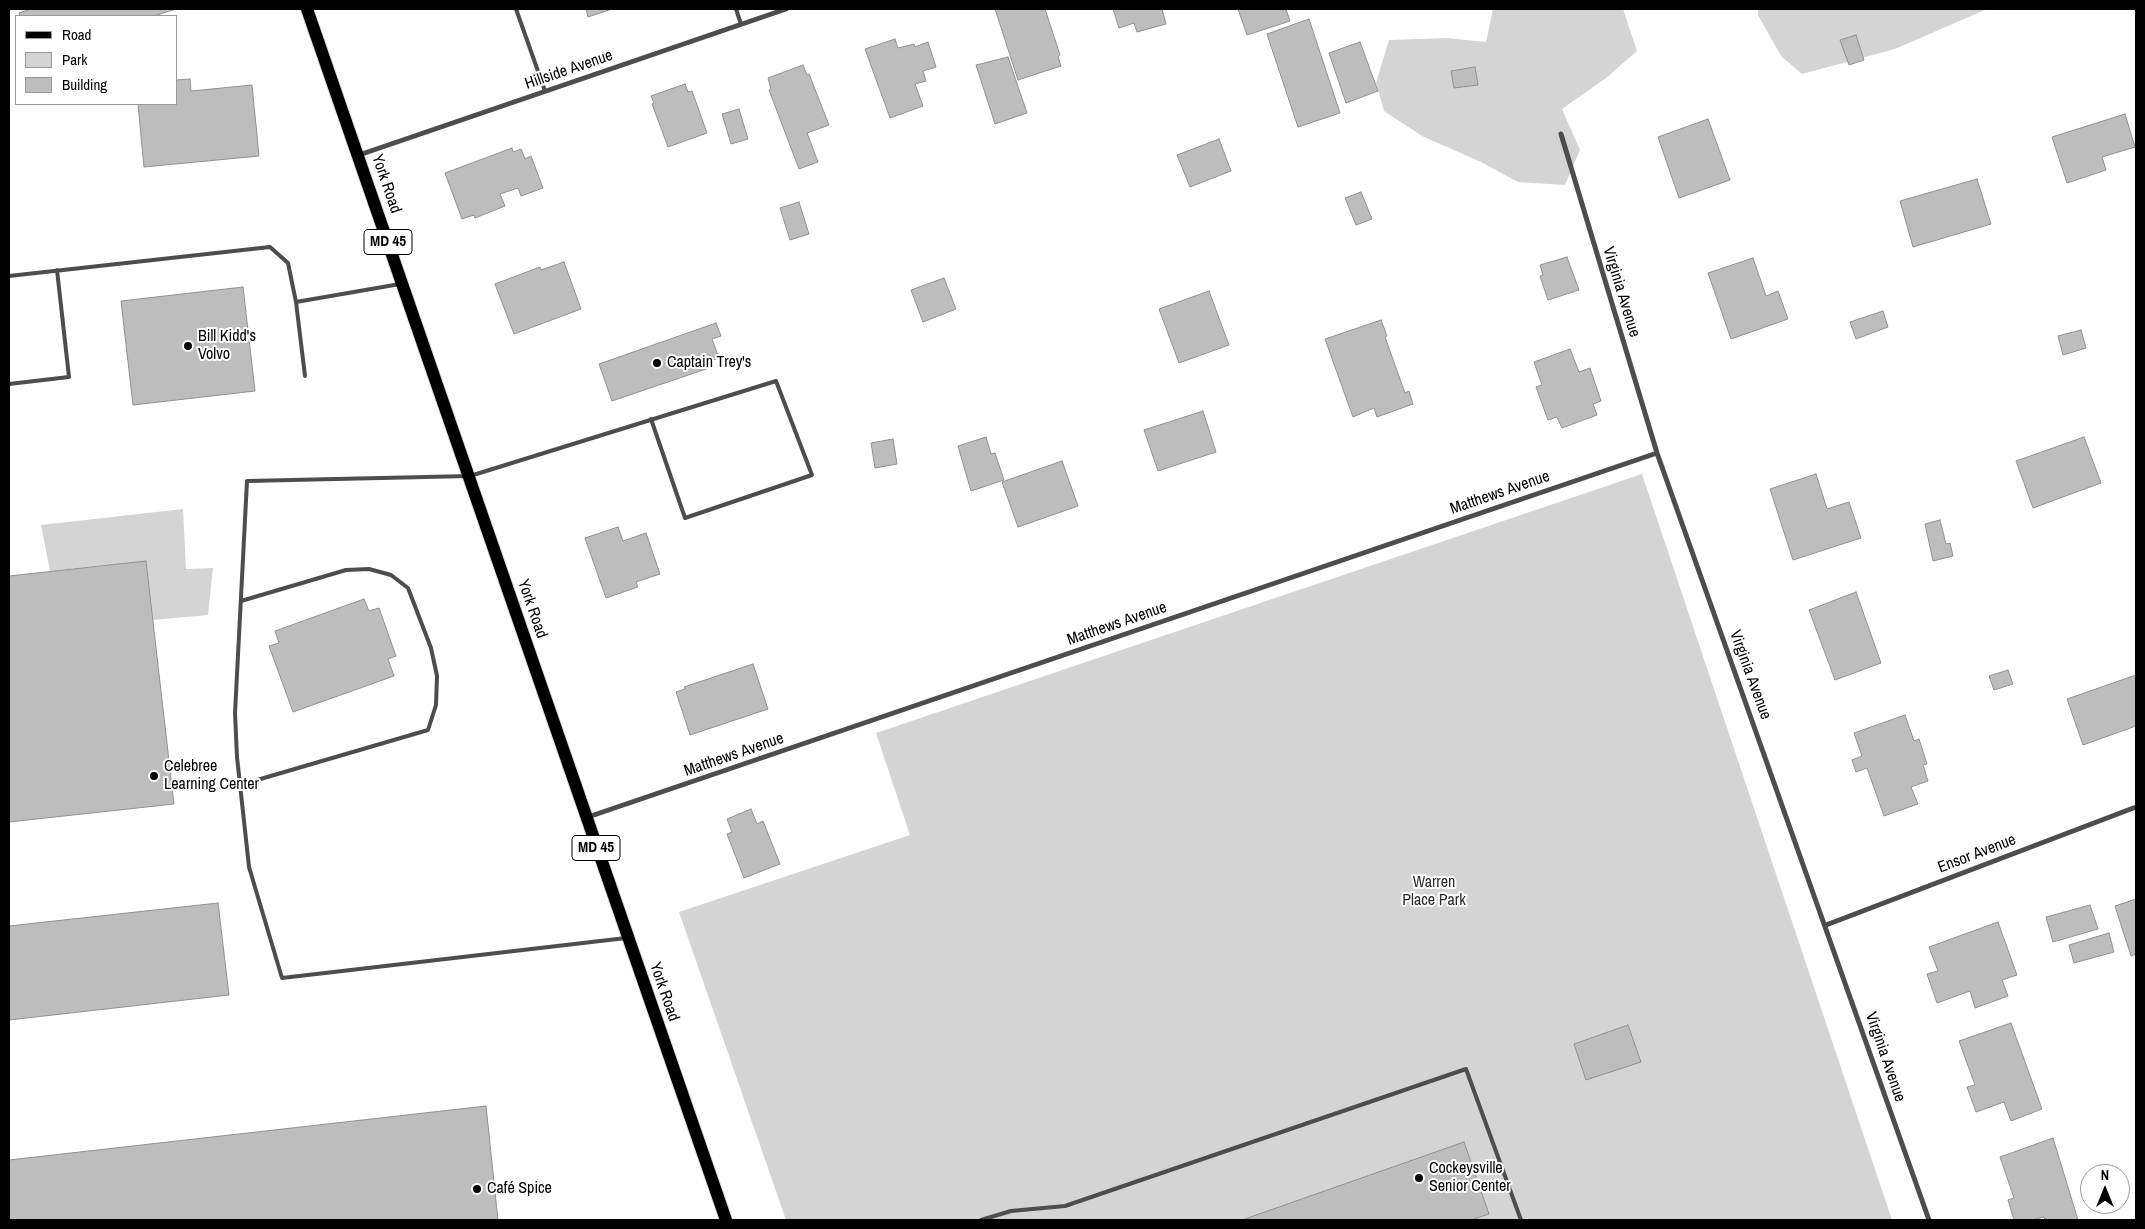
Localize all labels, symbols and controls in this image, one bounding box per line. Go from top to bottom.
legend [15,15,178,105]
text: Road [62,24,91,45]
street label: Hillside Avenue [523,46,615,94]
text: Park [62,49,87,70]
text: Building [62,74,107,95]
street label: York Road [367,152,405,216]
road number: MD 45 [364,230,412,254]
street label: Virginia Avenue [1598,244,1644,340]
place label: Bill Kidd's Volvo [198,327,256,365]
marker: Bill Kidd's Volvo [182,340,194,352]
place label: Captain Trey's [667,353,751,373]
marker: Captain Trey's [651,357,663,369]
street label: Matthews Avenue [1448,467,1552,519]
street label: York Road [513,577,551,641]
street label: Matthews Avenue [1065,598,1169,650]
street label: Virginia Avenue [1725,628,1775,722]
street label: Matthews Avenue [682,729,786,781]
place label: Celebree Learning Center [164,757,259,795]
marker: Celebree Learning Center [148,770,160,782]
street label: Ensor Avenue [1935,830,2019,878]
road number: MD 45 [572,836,620,860]
park label: Warren Place Park [1402,873,1466,911]
street label: York Road [645,960,683,1024]
street label: Virginia Avenue [1861,1010,1909,1104]
place label: Cockeysville Senior Center [1429,1159,1511,1197]
north arrow [2080,1164,2130,1214]
text: N [2101,1166,2109,1184]
marker: Cockeysville Senior Center [1413,1172,1425,1184]
place label: Café Spice [487,1179,552,1199]
marker: Café Spice [471,1183,483,1195]

